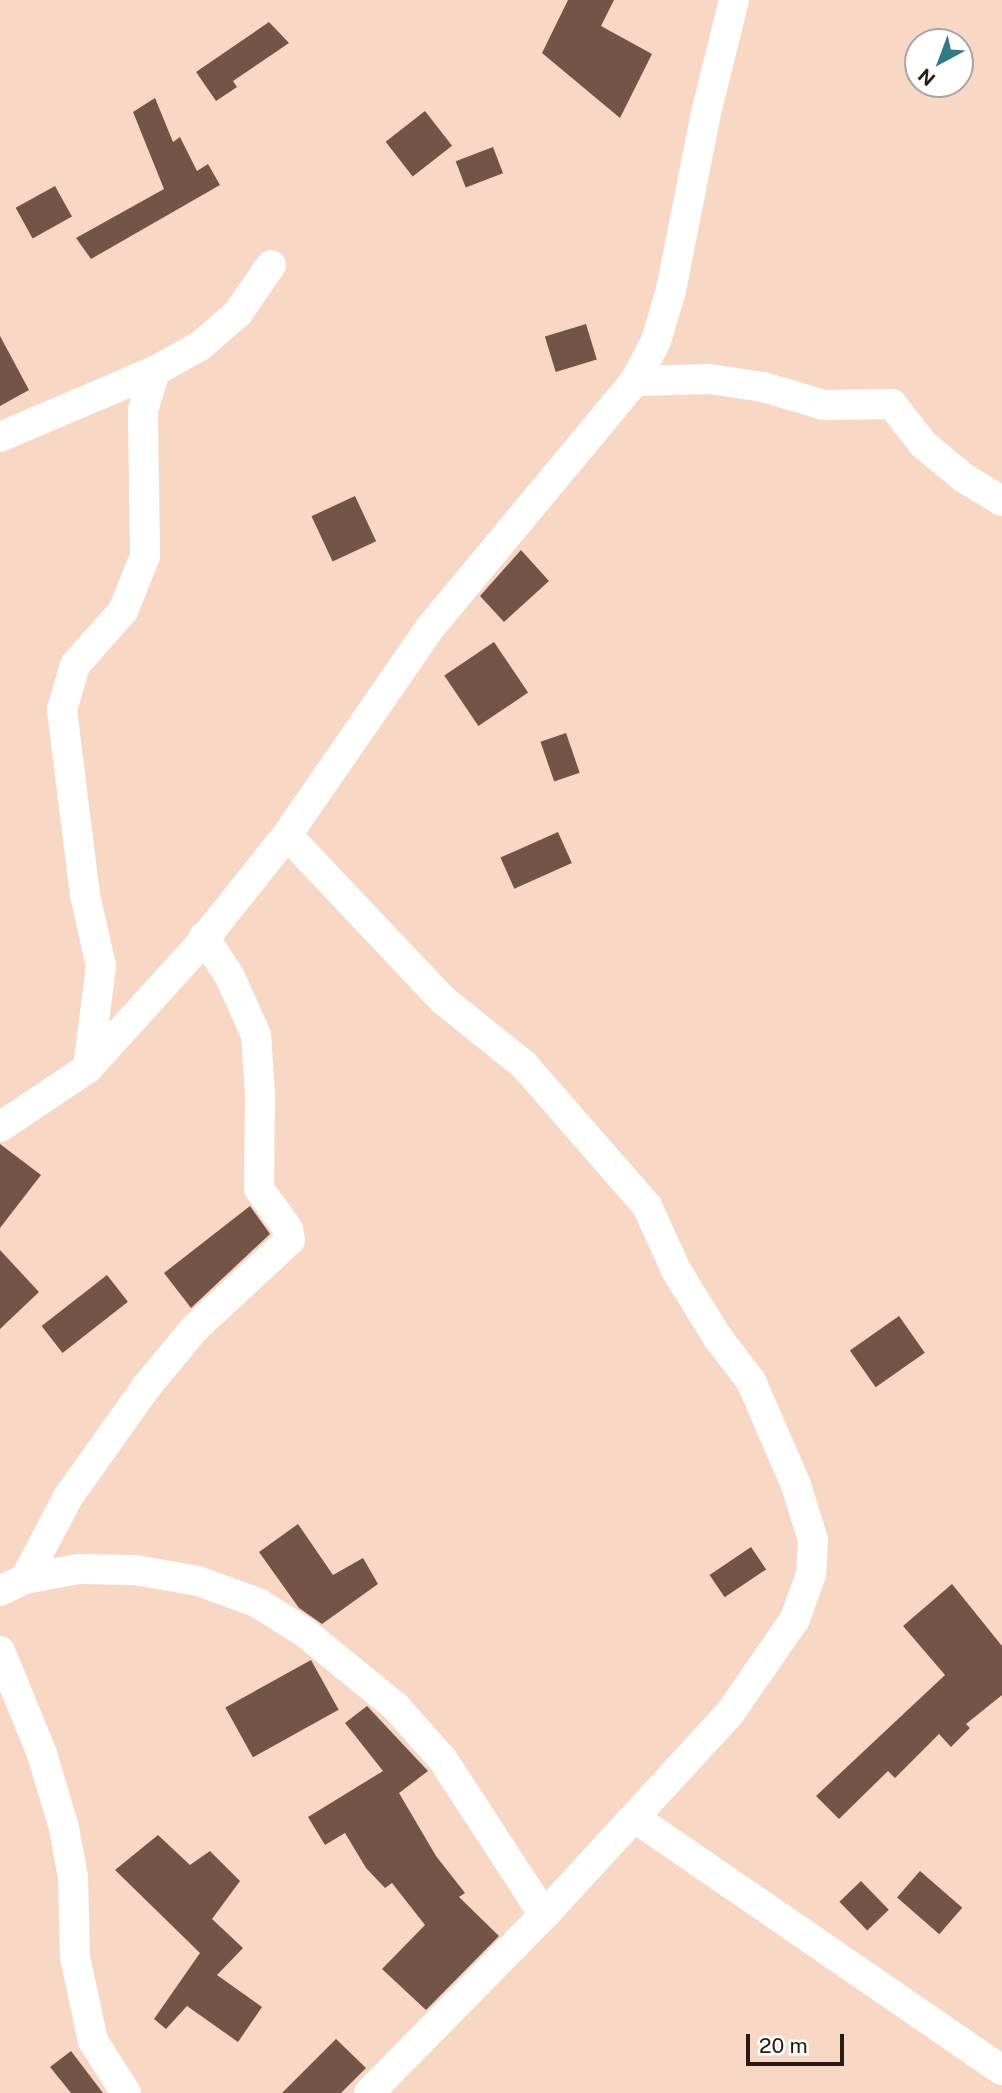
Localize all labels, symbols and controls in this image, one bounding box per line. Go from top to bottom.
north arrow [904,28,974,98]
text: N [914,64,939,91]
scale bar [750,2020,848,2064]
text: 20 m [759,2033,808,2058]

